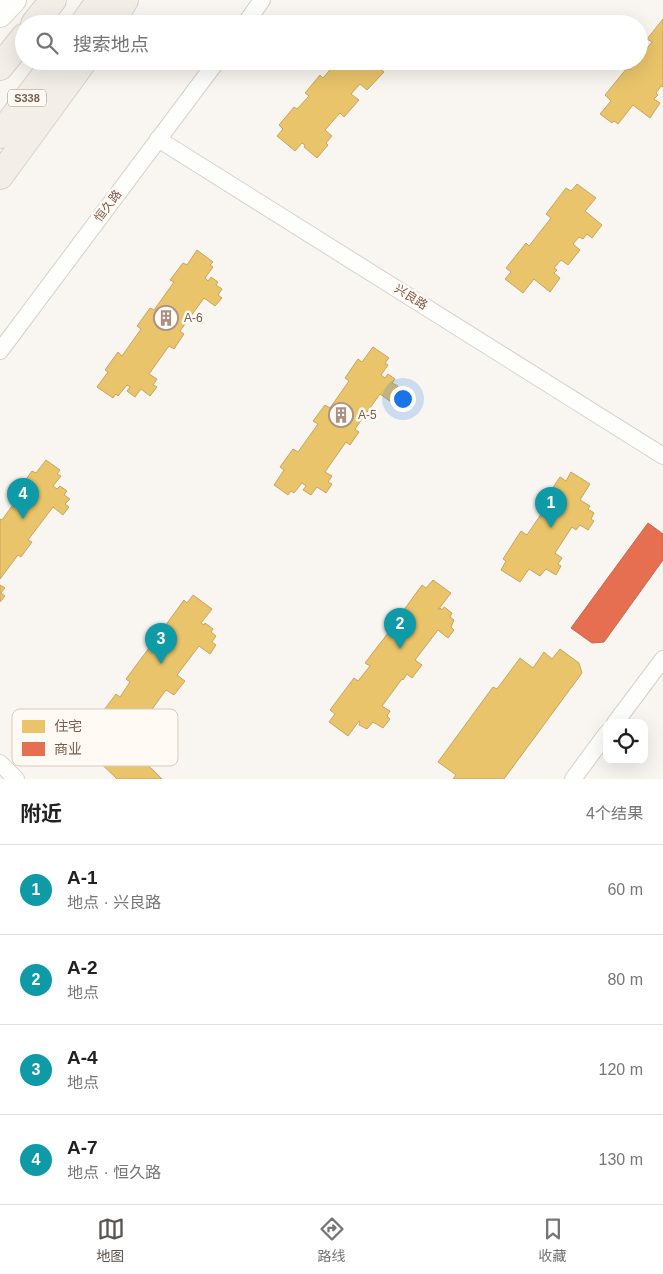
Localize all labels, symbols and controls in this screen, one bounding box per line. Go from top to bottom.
search box [15,15,648,70]
icon: search [33,29,61,57]
text: 搜索地点 [73,34,149,55]
road number: S338 [8,90,46,106]
street label: 恒久路 [92,187,124,225]
street label: 兴良路 [392,282,430,312]
building icon: A-6 [153,305,179,331]
place label: A-6 [184,311,203,325]
your location [390,386,416,412]
building icon: A-5 [328,402,354,428]
place label: A-5 [358,408,377,422]
pin: 4 [7,478,39,519]
pin: 1 [535,487,567,528]
pin: 2 [384,608,416,649]
pin: 3 [145,623,177,664]
legend [12,709,178,766]
text: 住宅 [54,718,82,734]
map controls [603,719,648,764]
button: locate [603,719,648,764]
text: 商业 [54,741,82,757]
text: 附近 [20,802,62,825]
text: 4个结果 [586,805,643,822]
text: A-1 [67,867,98,888]
text: 1 [32,881,40,898]
text: 60 m [607,881,643,898]
text: 地点 · 兴良路 [67,894,161,911]
text: A-2 [67,957,98,978]
text: 2 [32,971,40,988]
text: 80 m [607,971,643,988]
text: 地点 [67,984,99,1001]
text: A-4 [67,1047,98,1068]
text: 3 [32,1061,40,1078]
text: 120 m [599,1061,643,1078]
text: 地点 [67,1074,99,1091]
text: A-7 [67,1137,98,1158]
text: 4 [32,1151,40,1168]
text: 130 m [599,1151,643,1168]
text: 地点 · 恒久路 [67,1164,161,1181]
tab: 地图 [97,1215,125,1265]
tab: 路线 [318,1215,346,1265]
tab: 收藏 [539,1215,567,1265]

